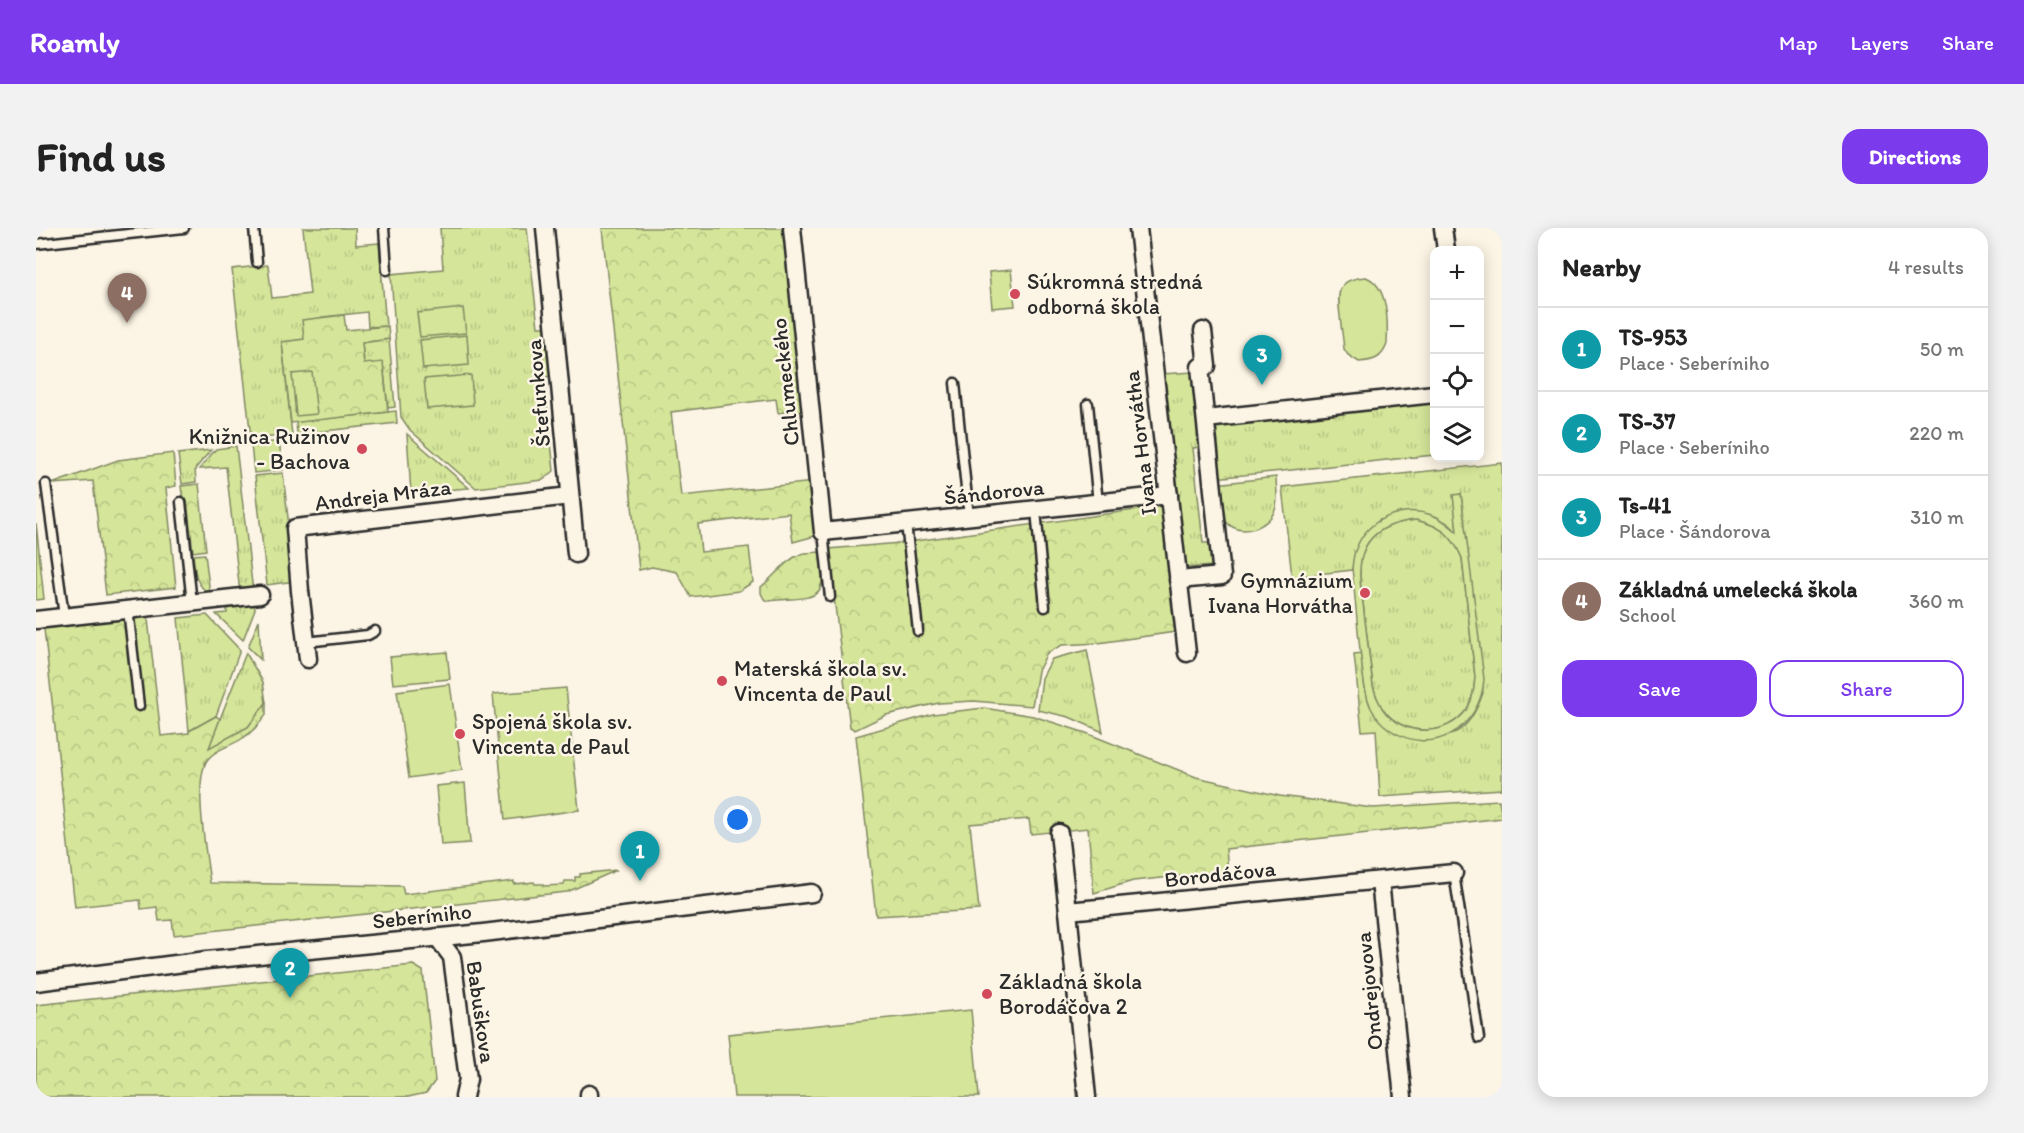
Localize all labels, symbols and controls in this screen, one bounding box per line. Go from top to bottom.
text: Roamly [30,25,120,59]
text: Map [1779,30,1818,55]
text: Layers [1851,30,1909,55]
text: Share [1942,30,1994,55]
button: Directions [1842,129,1988,184]
text: Find us [36,131,166,182]
map controls [1430,246,1484,462]
button: + [1430,246,1484,300]
text: Nearby [1562,251,1641,283]
text: 4 results [1888,255,1964,279]
place label: Súkromná stredná odborná škola [1027,268,1203,320]
pin: 4 [108,274,146,323]
marker: Súkromná stredná odborná škola [1008,287,1022,301]
button: − [1430,300,1484,354]
street label: Chlumeckého [765,317,805,447]
text: TS-953 [1619,324,1688,351]
pin: 3 [1242,336,1282,385]
street label: Štefunkova [520,337,556,448]
text: 1 [1577,337,1586,361]
text: 50 m [1920,337,1964,361]
text: Place · Seberíniho [1619,351,1770,375]
button: locate [1430,354,1484,408]
street label: Ivana Horvátha [1118,369,1162,517]
button: layers [1430,408,1484,462]
text: TS-37 [1619,408,1675,435]
text: 2 [1576,421,1587,445]
text: 220 m [1909,421,1964,445]
place label: Knižnica Ružinov - Bachova [189,423,351,475]
text: Place · Seberíniho [1619,435,1770,459]
marker: Knižnica Ružinov - Bachova [355,442,369,456]
street label: Andreja Mráza [313,473,453,517]
street label: Šándorova [942,473,1046,511]
text: Ts-41 [1619,492,1671,519]
text: 3 [1576,505,1587,529]
text: 310 m [1910,505,1964,529]
text: Place · Šándorova [1619,519,1771,543]
place label: Gymnázium Ivana Horvátha [1208,567,1354,619]
text: Základná umelecká škola [1619,576,1857,603]
marker: Gymnázium Ivana Horvátha [1358,586,1372,600]
text: 4 [1575,589,1588,613]
text: 360 m [1909,589,1964,613]
text: School [1619,603,1676,627]
place label: Materská škola sv. Vincenta de Paul [734,655,907,707]
button: Save [1562,660,1757,717]
button: Share [1769,660,1964,717]
marker: Materská škola sv. Vincenta de Paul [715,674,729,688]
place label: Spojená škola sv. Vincenta de Paul [472,708,633,760]
marker: Spojená škola sv. Vincenta de Paul [453,727,467,741]
your location [723,805,752,834]
pin: 1 [620,832,660,881]
street label: Borodáčova [1163,855,1278,893]
street label: Seberíniho [371,897,473,935]
street label: Ondrejovova [1349,930,1389,1052]
pin: 2 [270,948,310,998]
street label: Babuškova [460,959,502,1065]
place label: Základná škola Borodáčova 2 [999,968,1142,1020]
marker: Základná škola Borodáčova 2 [980,987,994,1001]

